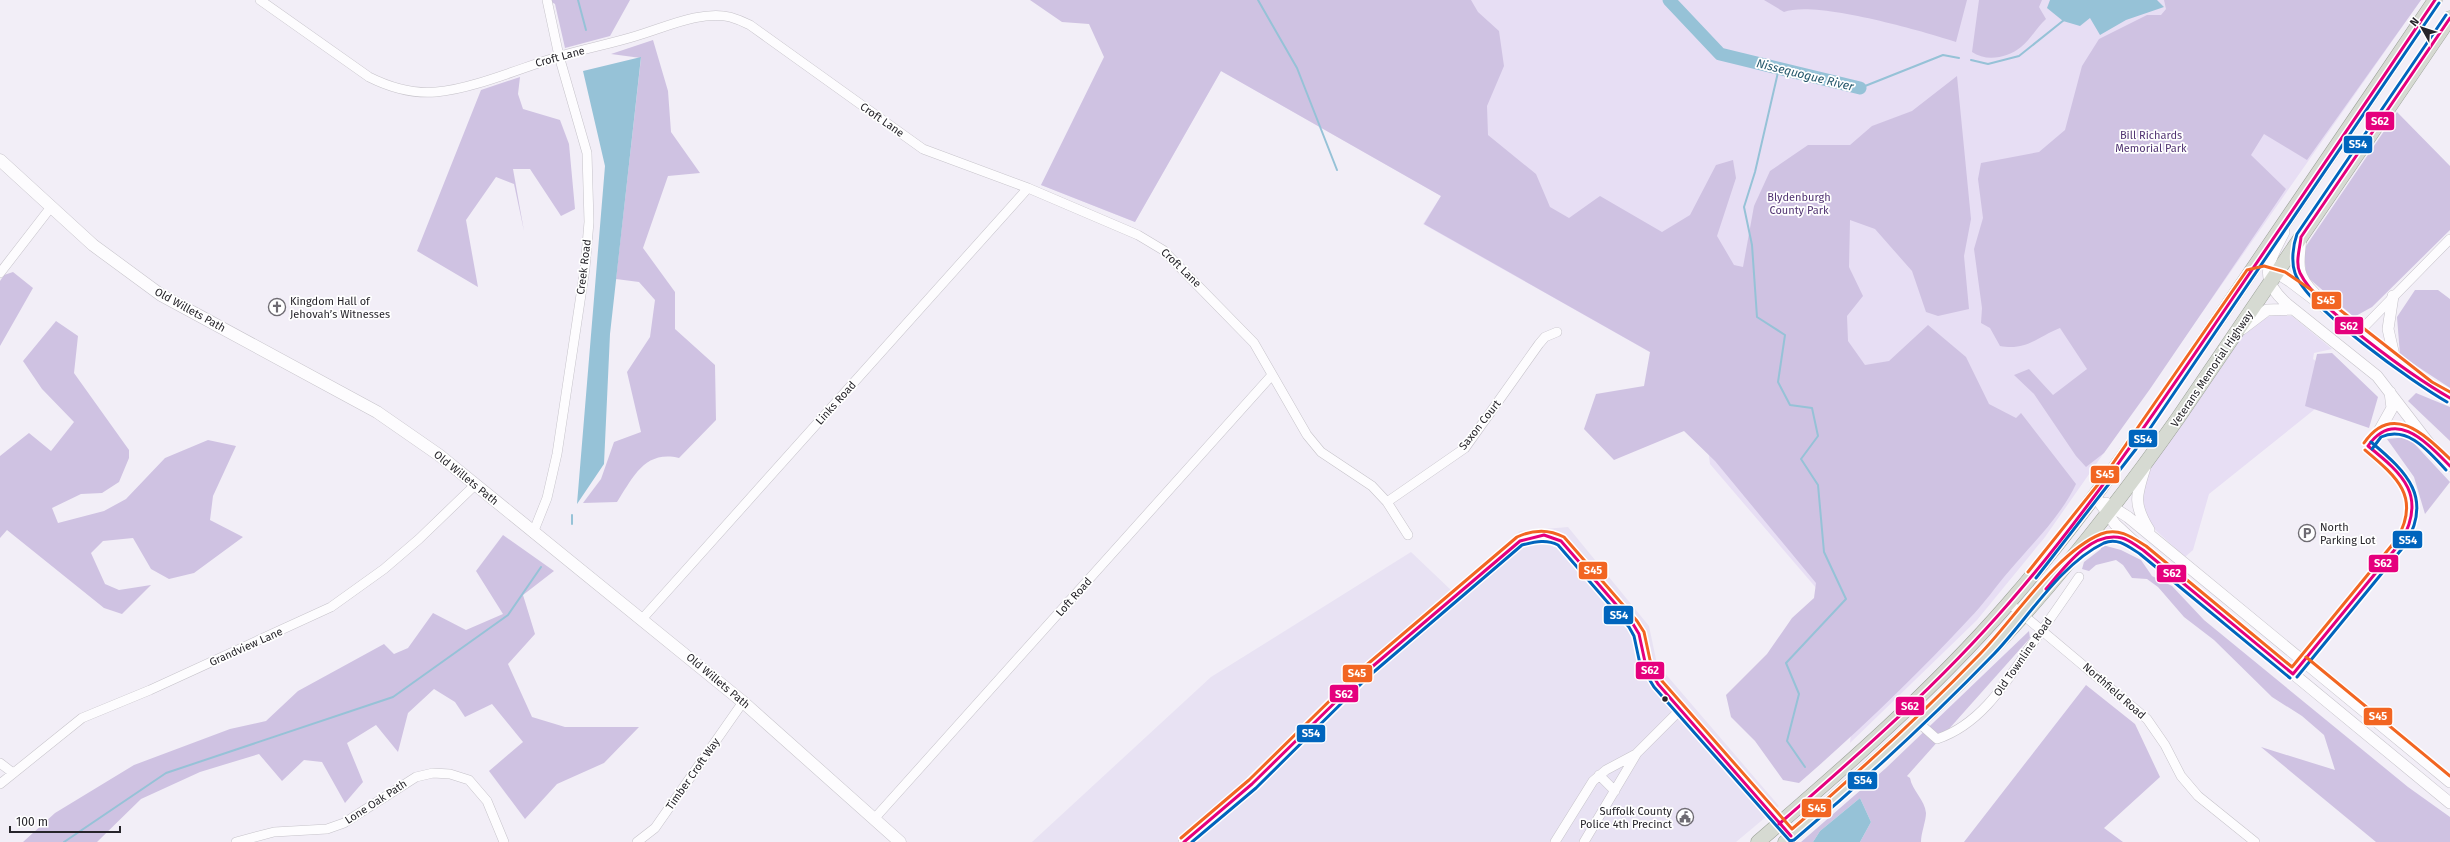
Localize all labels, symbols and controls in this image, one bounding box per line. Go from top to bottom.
north arrow [2402,8,2442,48]
text: N [2407,15,2422,29]
street label: Croft Lane [534,44,586,70]
water label: Nissequogue River [1755,56,1855,94]
street label: Croft Lane [858,100,906,140]
line badge: S62 [2365,111,2395,131]
text: S62 [2371,115,2389,128]
park label: Bill Richards Memorial Park [2115,129,2187,155]
line badge: S54 [2343,135,2373,154]
text: S54 [2349,138,2367,151]
park label: Blydenburgh County Park [1767,191,1831,217]
street label: Creek Road [574,239,594,295]
street label: Croft Lane [1158,246,1204,290]
street label: Old Willets Path [152,285,228,335]
line badge: S45 [2311,291,2342,310]
text: S45 [2317,294,2335,307]
place label: Kingdom Hall of Jehovah’s Witnesses [290,295,390,321]
church icon: Kingdom Hall of Jehovah’s Witnesses [267,297,287,317]
street label: Veterans Memorial Highway [2168,308,2256,430]
line badge: S62 [2334,316,2364,335]
text: S62 [2340,320,2358,333]
street label: Links Road [813,379,859,427]
street label: Saxon Court [1456,397,1504,453]
line badge: S54 [2128,429,2158,448]
text: S54 [2134,433,2152,446]
street label: Old Willets Path [431,448,501,508]
line badge: S45 [2090,465,2120,484]
text: S45 [2096,468,2114,481]
place label: North Parking Lot [2320,521,2375,547]
parking icon: North Parking Lot [2297,523,2317,543]
line badge: S54 [2392,530,2423,549]
text: S54 [2399,534,2417,547]
line badge: S62 [2368,554,2399,573]
text: S62 [2374,557,2392,570]
line badge: S45 [1578,561,1608,580]
text: S45 [1584,564,1602,577]
line badge: S62 [2156,564,2187,583]
text: S62 [2163,567,2181,580]
street label: Loft Road [1053,575,1095,619]
line badge: S54 [1603,605,1634,625]
text: S54 [1610,609,1628,622]
street label: Old Townline Road [1991,615,2055,699]
street label: Grandview Lane [207,625,285,669]
street label: Old Willets Path [684,651,752,711]
street label: Northfield Road [2080,660,2148,722]
line badge: S62 [1635,661,1665,680]
line badge: S45 [1342,664,1373,683]
text: S62 [1641,664,1659,677]
text: S45 [1348,667,1366,680]
line badge: S62 [1329,684,1359,703]
text: S62 [1335,688,1353,701]
unlabelled marker [1660,694,1670,704]
line badge: S62 [1895,696,1925,716]
text: S62 [1901,700,1919,713]
line badge: S45 [2363,707,2393,726]
text: S45 [2369,710,2387,723]
line badge: S54 [1296,724,1326,743]
text: S54 [1302,727,1320,740]
street label: Timber Croft Way [663,735,723,812]
line badge: S54 [1847,771,1878,790]
text: S54 [1854,774,1872,787]
street label: Lone Oak Path [343,777,409,827]
line badge: S45 [1801,798,1832,818]
text: S45 [1808,802,1826,815]
place label: Suffolk County Police 4th Precinct [1580,805,1673,831]
public building icon: Suffolk County Police 4th Precinct [1675,807,1695,827]
scale bar [10,808,120,834]
text: 100 m [16,815,48,829]

